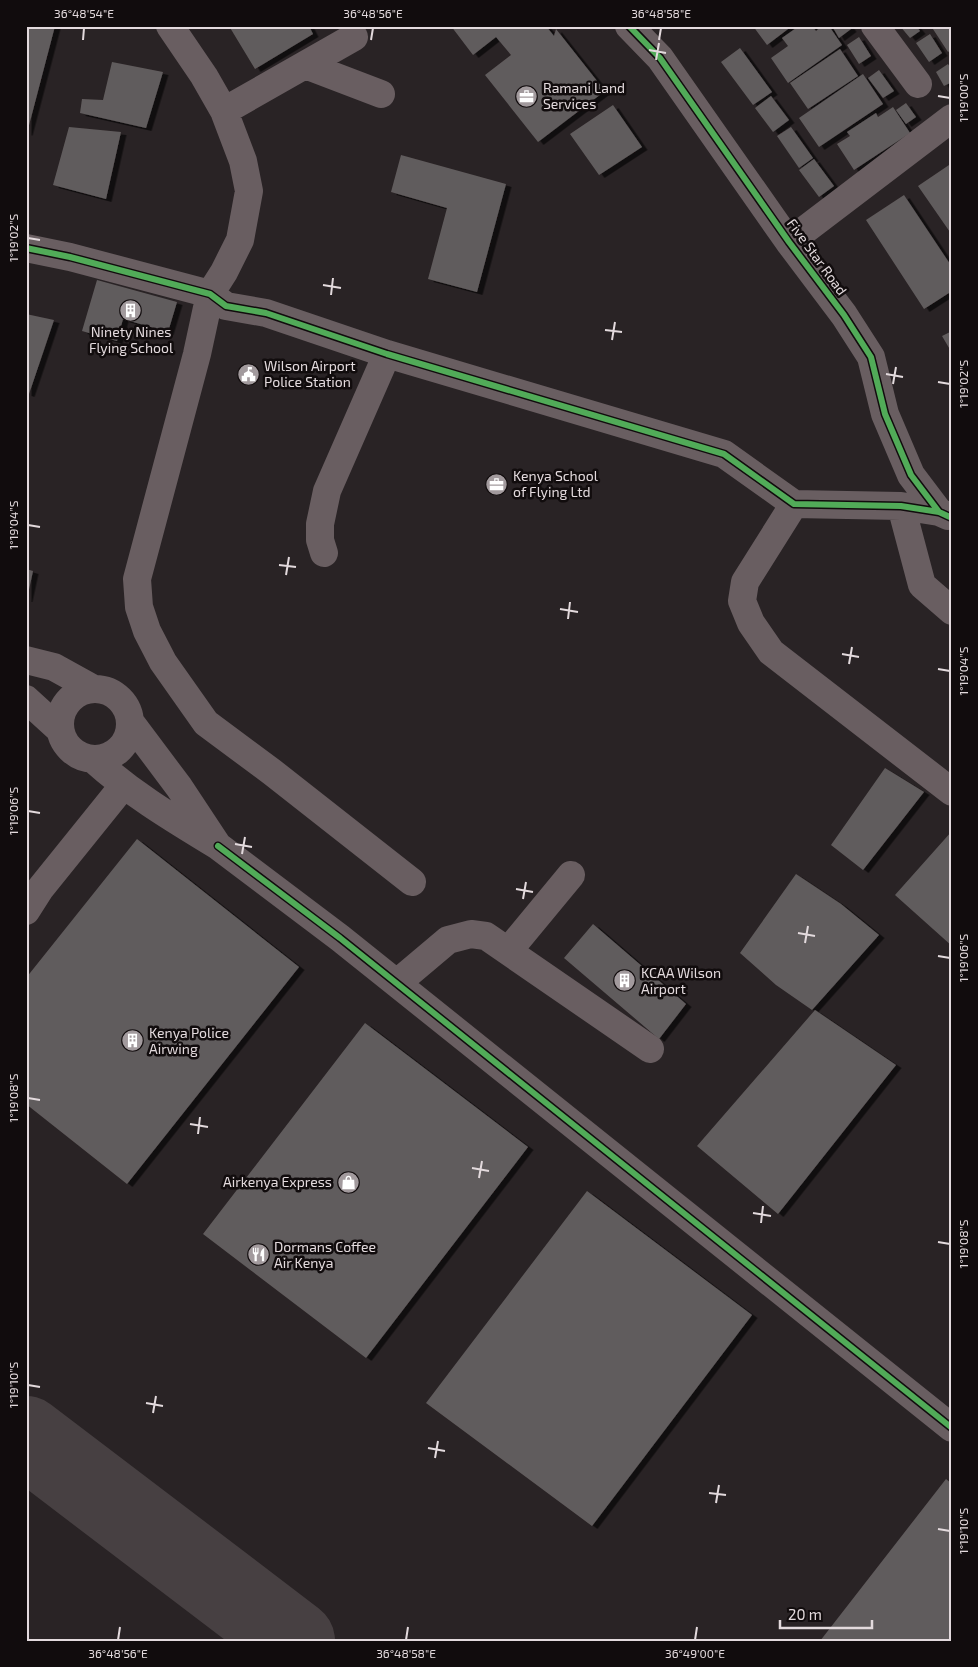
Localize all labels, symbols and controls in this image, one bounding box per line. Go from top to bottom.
text: 36°48'54"E [54,6,114,20]
text: 36°48'56"E [343,6,403,20]
text: 36°48'58"E [631,6,691,20]
text: 1°19'00"S [956,73,970,122]
place label: Ramani Land Services [543,79,625,112]
office icon: Ramani Land Services [515,84,539,108]
text: 1°19'02"S [6,214,20,262]
street label: Five Star Road [784,215,851,298]
building icon: Ninety Nines Flying School [119,298,143,322]
place label: Ninety Nines Flying School [89,323,174,356]
place label: Wilson Airport Police Station [264,357,356,390]
text: 1°19'02"S [956,360,970,408]
public building icon: Wilson Airport Police Station [236,362,260,386]
place label: Kenya School of Flying Ltd [513,467,599,500]
office icon: Kenya School of Flying Ltd [485,472,509,496]
text: 1°19'04"S [6,500,20,549]
text: 1°19'04"S [956,646,970,695]
text: 1°19'06"S [6,787,20,835]
text: 1°19'06"S [956,934,970,982]
place label: KCAA Wilson Airport [641,964,721,997]
building icon: KCAA Wilson Airport [613,969,637,993]
place label: Kenya Police Airwing [149,1024,229,1057]
building icon: Kenya Police Airwing [121,1029,145,1053]
text: 1°19'08"S [6,1073,20,1122]
shop icon: Airkenya Express [336,1170,360,1194]
place label: Airkenya Express [223,1173,332,1190]
text: 1°19'08"S [956,1219,970,1268]
place label: Dormans Coffee Air Kenya [274,1238,376,1271]
restaurant icon: Dormans Coffee Air Kenya [246,1243,270,1267]
text: 1°19'10"S [6,1362,20,1408]
text: 1°19'10"S [956,1508,970,1554]
scale bar [780,1597,873,1629]
text: 20 m [788,1605,822,1623]
text: 36°48'56"E [88,1646,148,1660]
text: 36°48'58"E [376,1646,436,1660]
text: 36°49'00"E [665,1646,725,1660]

